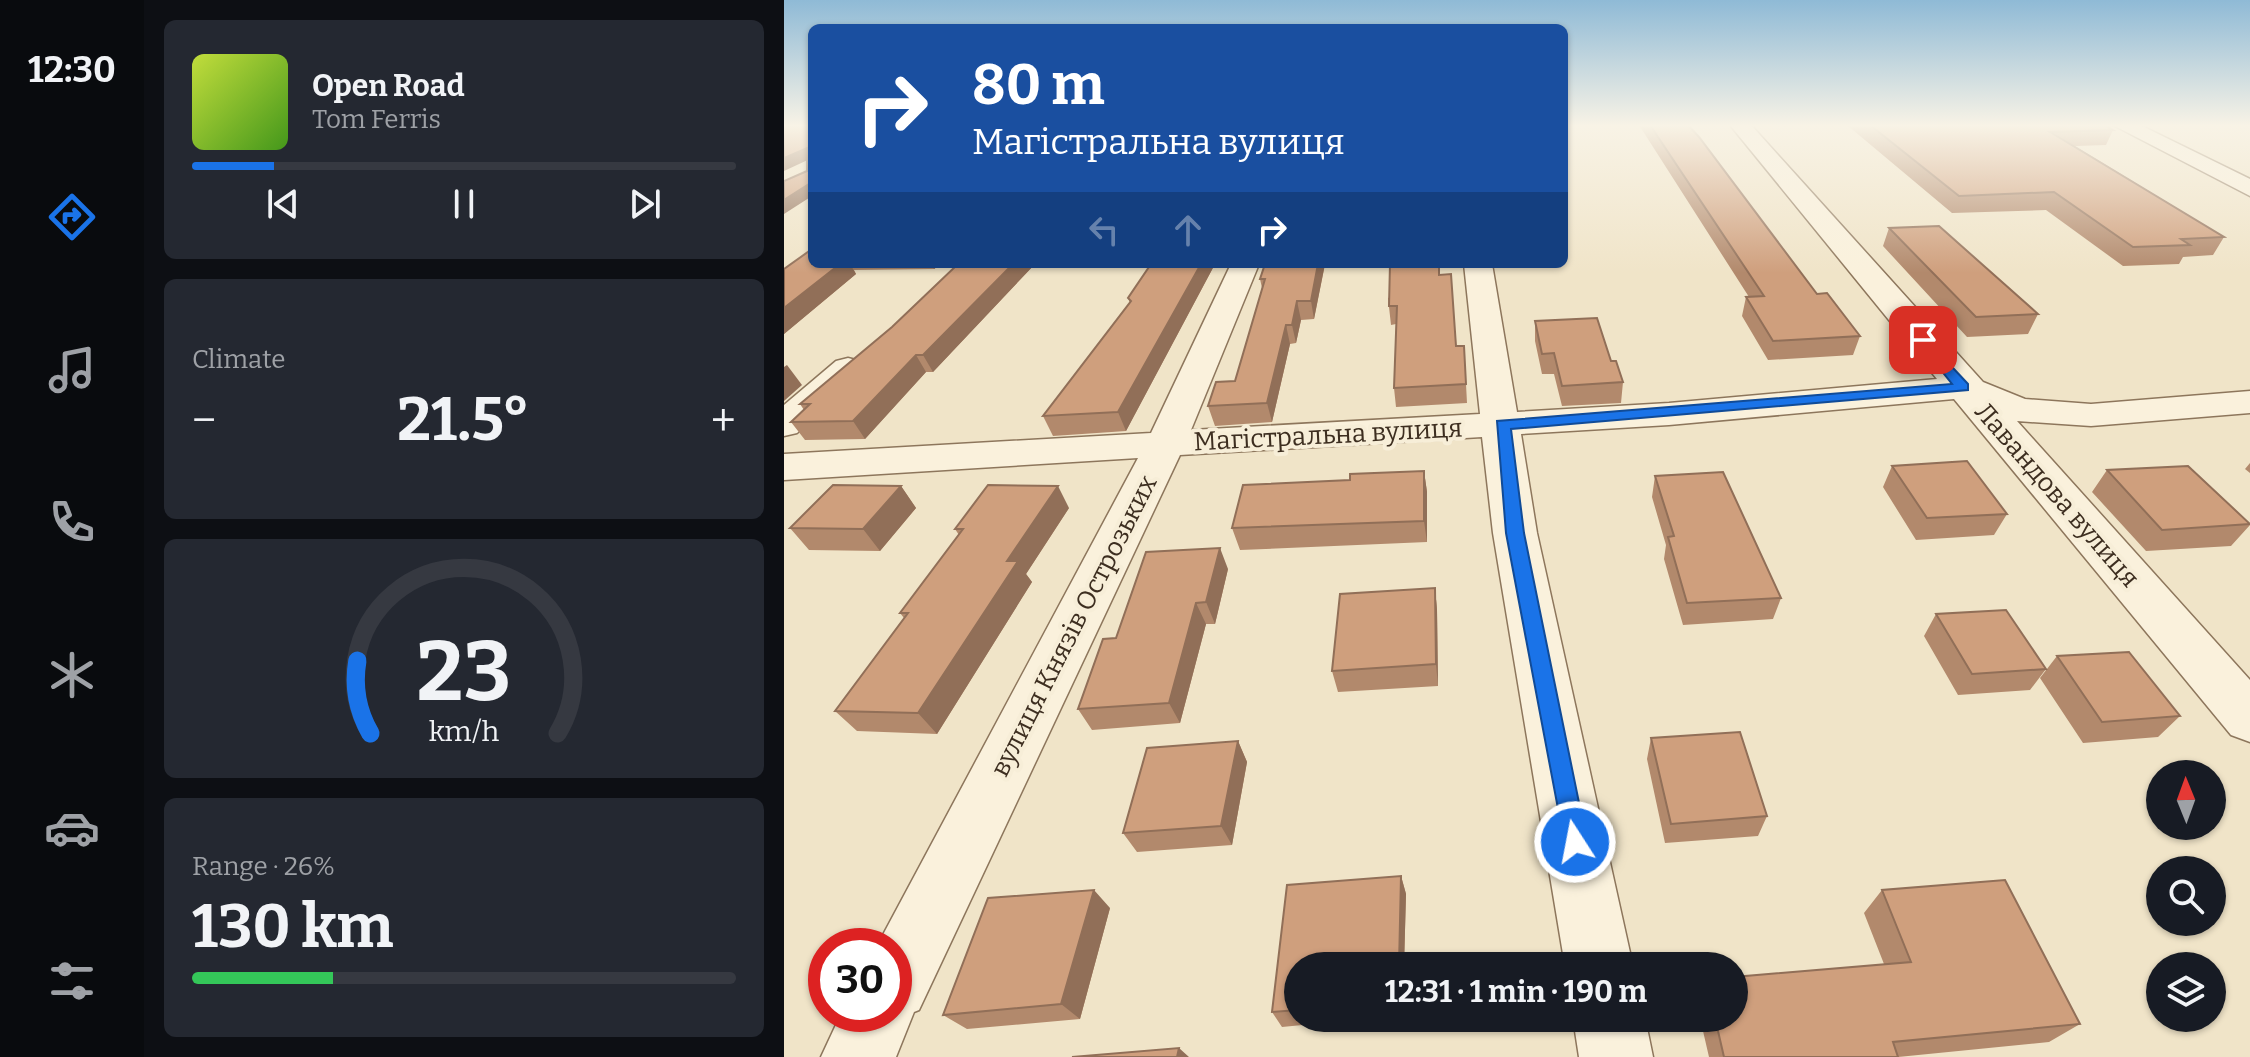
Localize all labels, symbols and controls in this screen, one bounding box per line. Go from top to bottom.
text: 12:30 [28,48,116,92]
text: 80 m [972,52,1105,119]
icon: right [840,56,944,160]
text: Open Road [312,68,465,104]
text: Tom Ferris [312,104,441,135]
text: Магістральна вулиця [972,120,1345,164]
icon: previous [261,182,305,226]
icon: pause [442,182,486,226]
icon: next [623,182,667,226]
icon: directions [44,189,100,245]
icon: left [1082,208,1126,252]
icon: ahead [1166,208,1210,252]
icon: right [1250,208,1294,252]
pin [1889,306,1957,374]
icon: arrive [1901,318,1945,362]
icon: music [44,342,100,398]
text: Climate [192,344,286,375]
text: 21.5° [397,384,530,456]
text: − [192,394,216,447]
text: + [711,394,736,447]
street label: Лавандова вулиця [1969,397,2145,593]
street label: Магістральна вулиця [1193,412,1463,458]
street label: вулиця Князів Острозьких [984,470,1164,782]
icon: phone [44,494,100,550]
text: 23 [417,622,511,722]
icon: climate [44,647,100,703]
text: km/h [429,714,500,749]
north arrow [2146,760,2226,840]
map controls [2146,760,2226,1032]
icon: car [44,800,100,856]
position arrow [1533,800,1617,884]
text: Range · 26% [192,851,335,882]
button: search [2146,856,2226,936]
text: 130 km [192,891,393,963]
speed limit sign: 30 [808,928,912,1032]
button: layers [2146,952,2226,1032]
icon: filters [44,953,100,1009]
text: 12:31 · 1 min · 190 m [1385,974,1647,1010]

